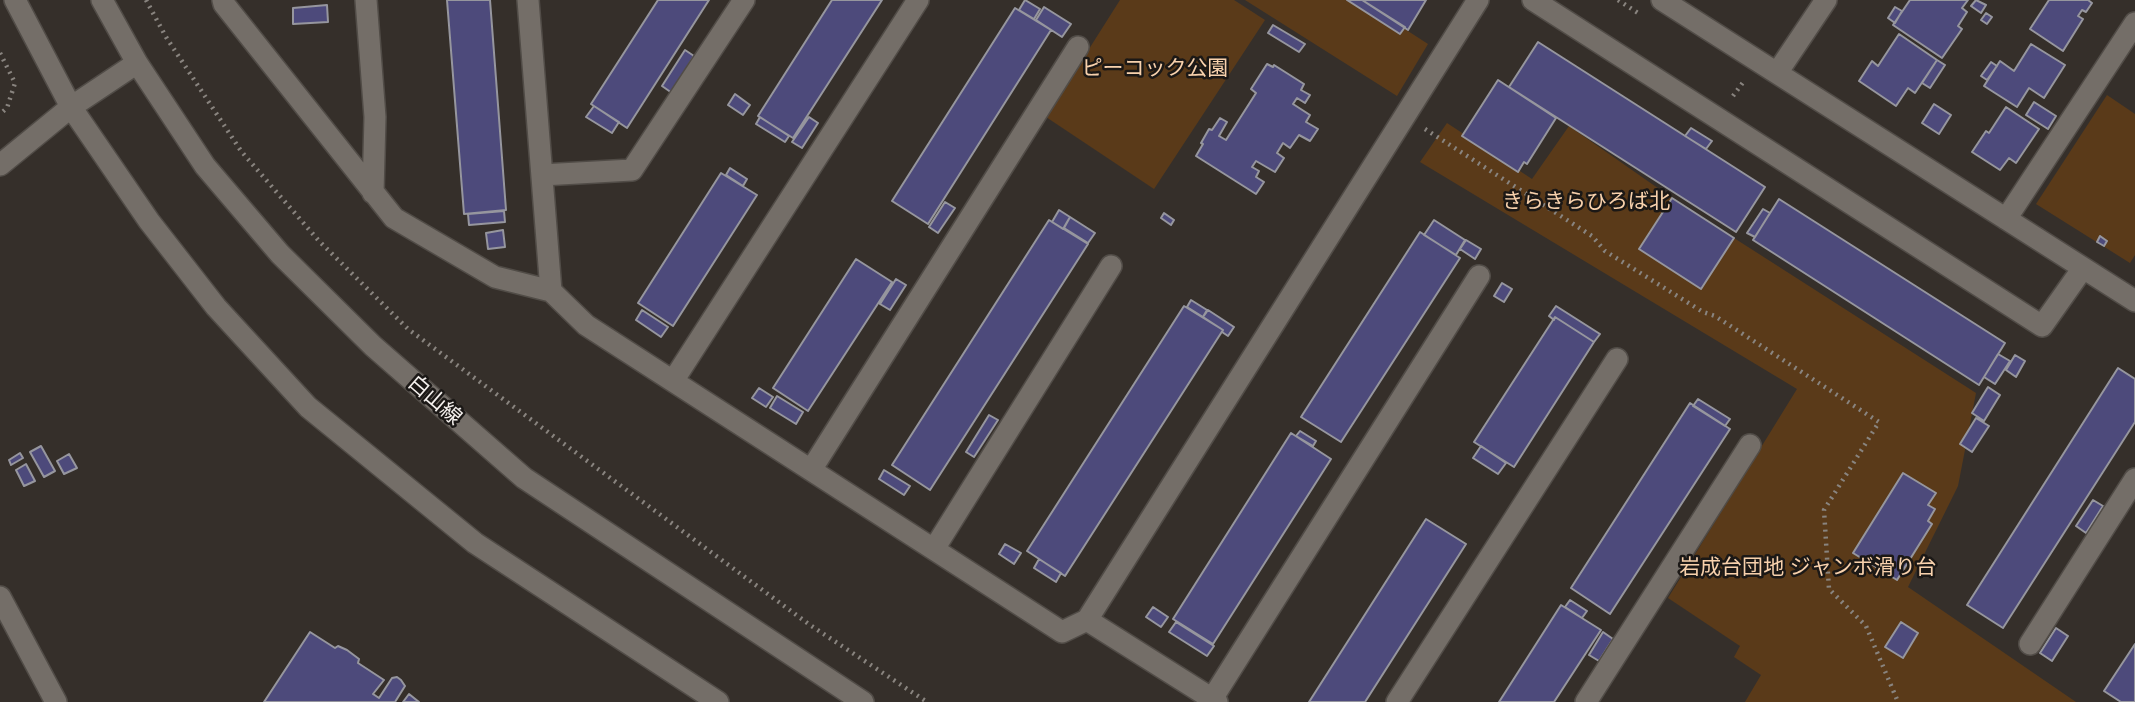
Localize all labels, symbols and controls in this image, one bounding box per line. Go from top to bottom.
park label: ピーコック公園 [1082,55,1228,81]
park label: きらきらひろば北 [1502,188,1670,214]
street label: 白山線 [403,370,467,430]
park label: 岩成台団地 ジャンボ滑り台 [1679,554,1937,580]

